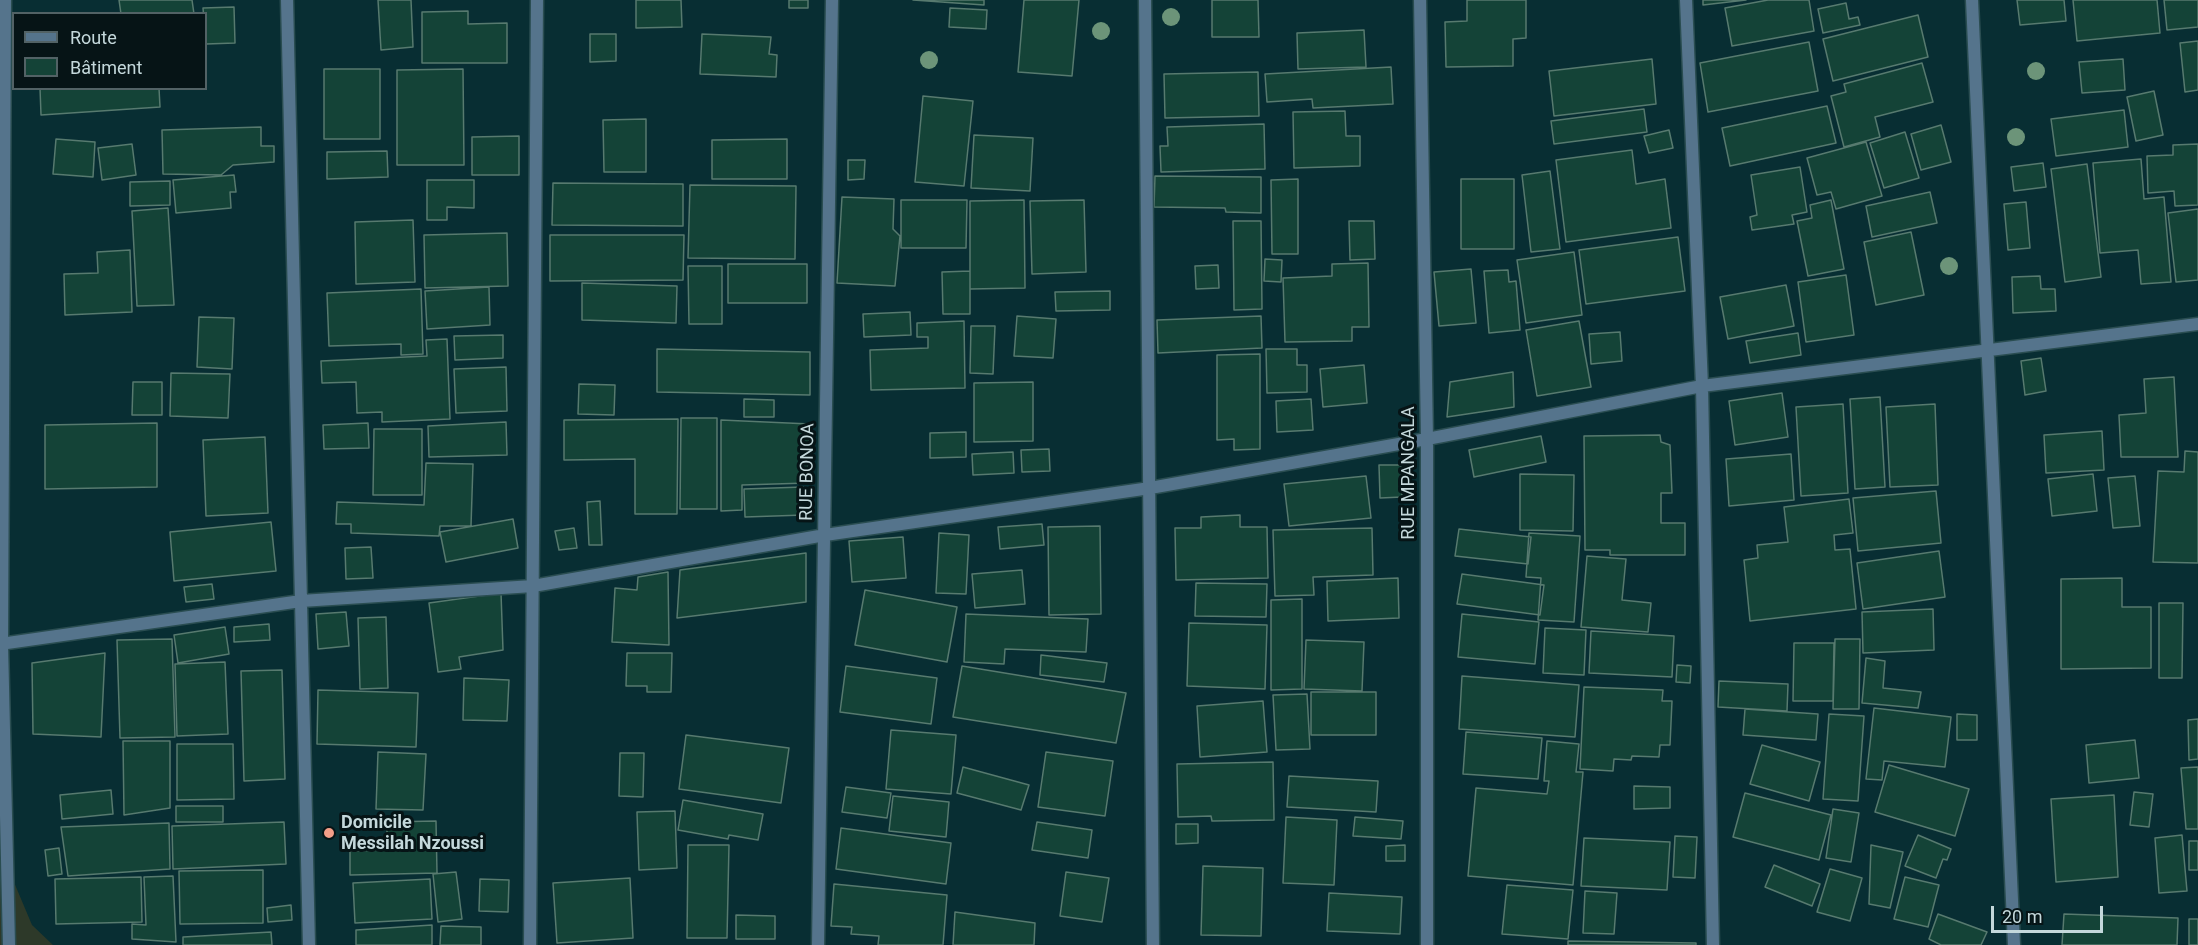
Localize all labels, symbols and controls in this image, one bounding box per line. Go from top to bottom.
legend [12,12,207,90]
text: Route [70,27,117,48]
text: Bâtiment [70,57,142,78]
street label: RUE MPANGALA [1398,406,1420,540]
street label: RUE BONOA [796,423,820,521]
place label: Domicile Messilah Nzoussi [341,812,484,854]
marker: Domicile Messilah Nzoussi [322,826,336,840]
scale bar [1994,894,2106,932]
text: 20 m [2002,906,2042,927]

